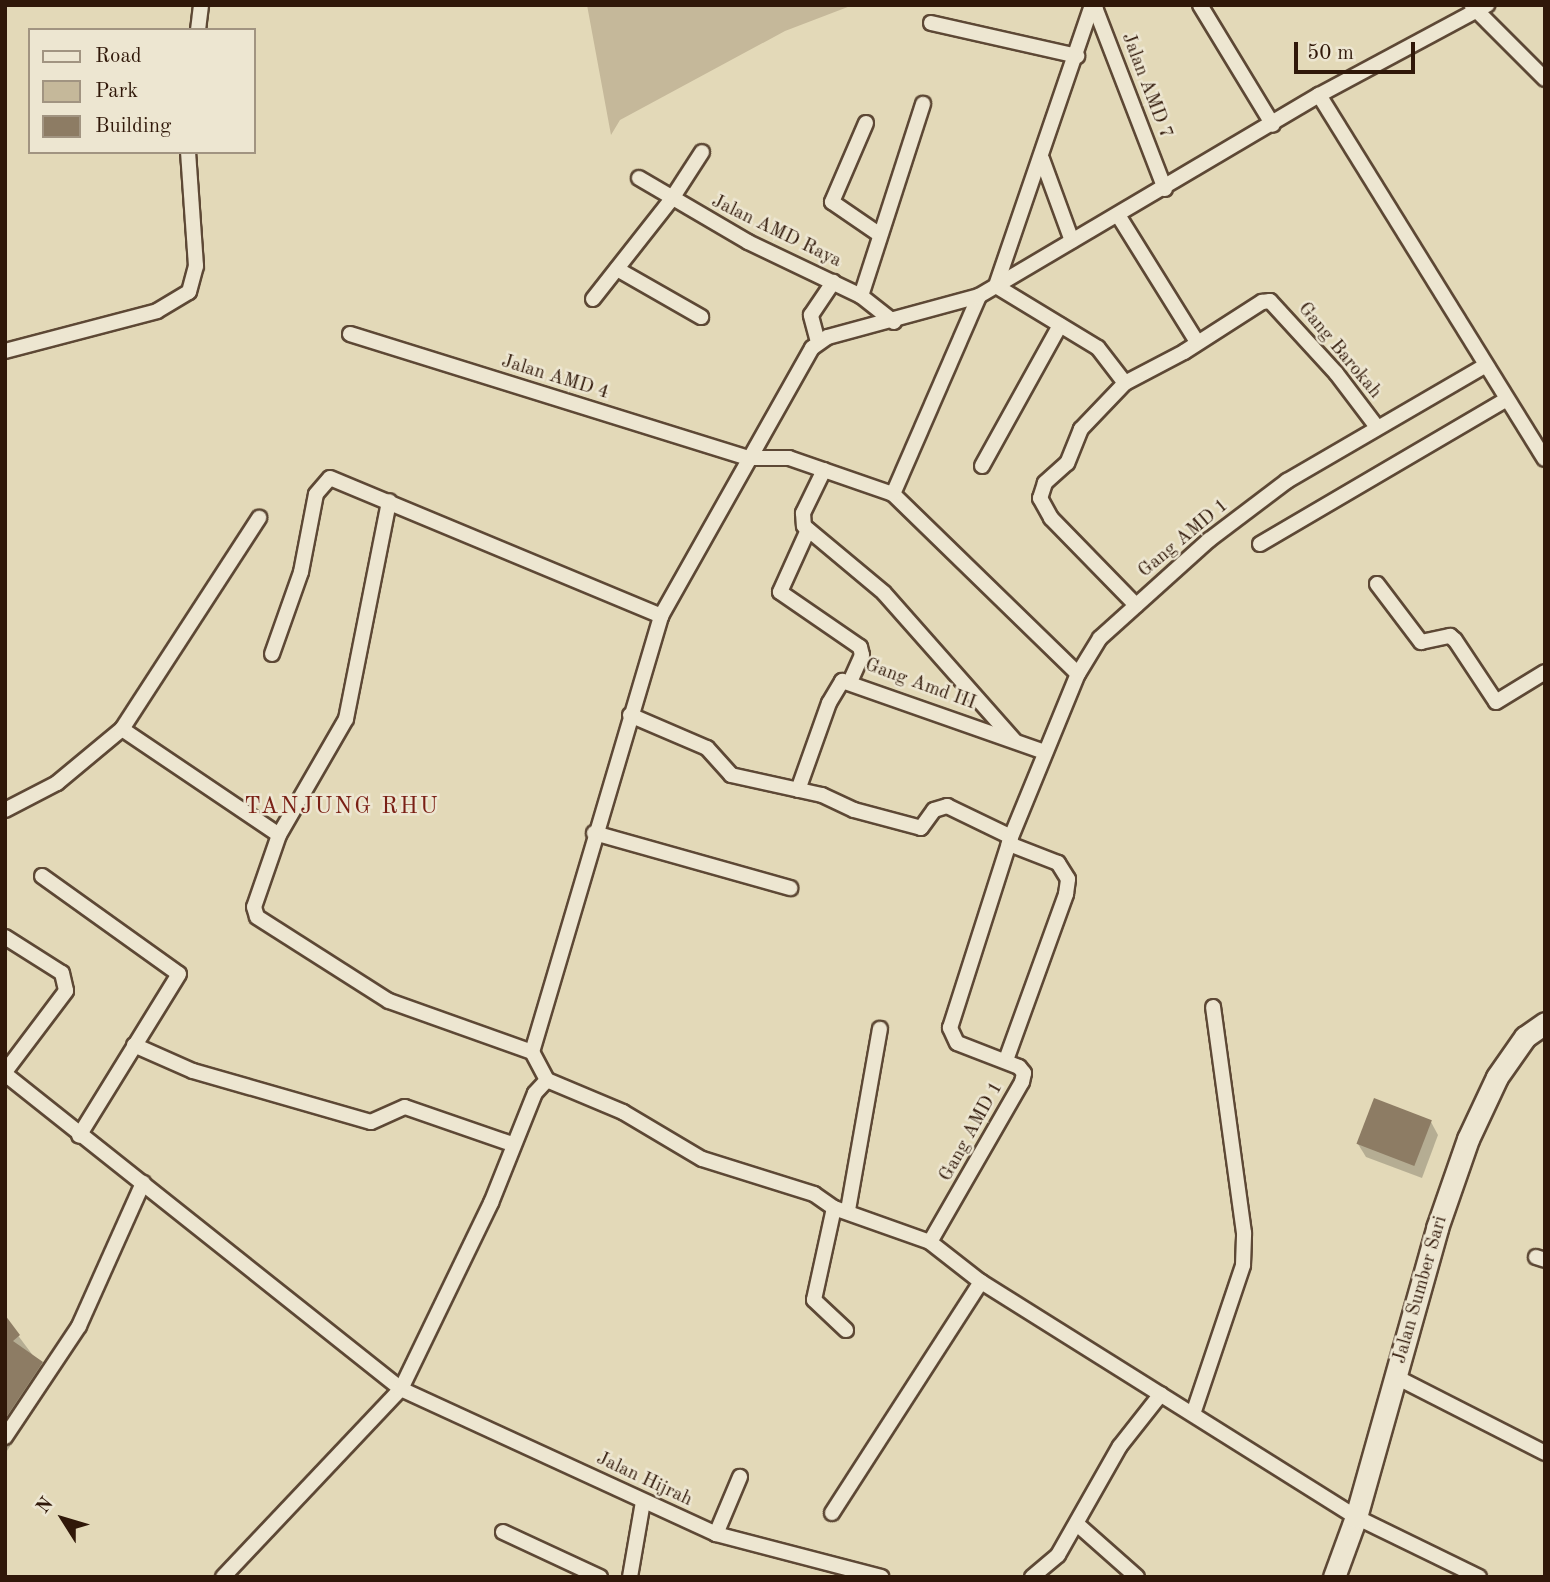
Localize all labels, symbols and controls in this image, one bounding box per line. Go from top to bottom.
legend [28,28,256,154]
scale bar [1298,28,1419,72]
street label: Jalan AMD 7 [1115,30,1177,142]
text: 50 m [1307,43,1354,64]
text: Road [95,46,142,67]
text: Park [95,81,138,102]
text: Building [95,116,171,137]
street label: Jalan AMD Raya [707,191,845,273]
street label: Gang Barokah [1292,298,1386,404]
street label: Jalan AMD 4 [498,351,612,405]
street label: Gang AMD 1 [1134,495,1234,583]
street label: Gang Amd III [862,654,978,716]
district label: TANJUNG RHU [246,793,438,821]
street label: Gang AMD 1 [935,1078,1009,1186]
street label: Jalan Sumber Sari [1389,1214,1453,1366]
street label: Jalan Hijrah [592,1448,696,1512]
north arrow [28,1484,98,1554]
text: N [34,1495,58,1518]

